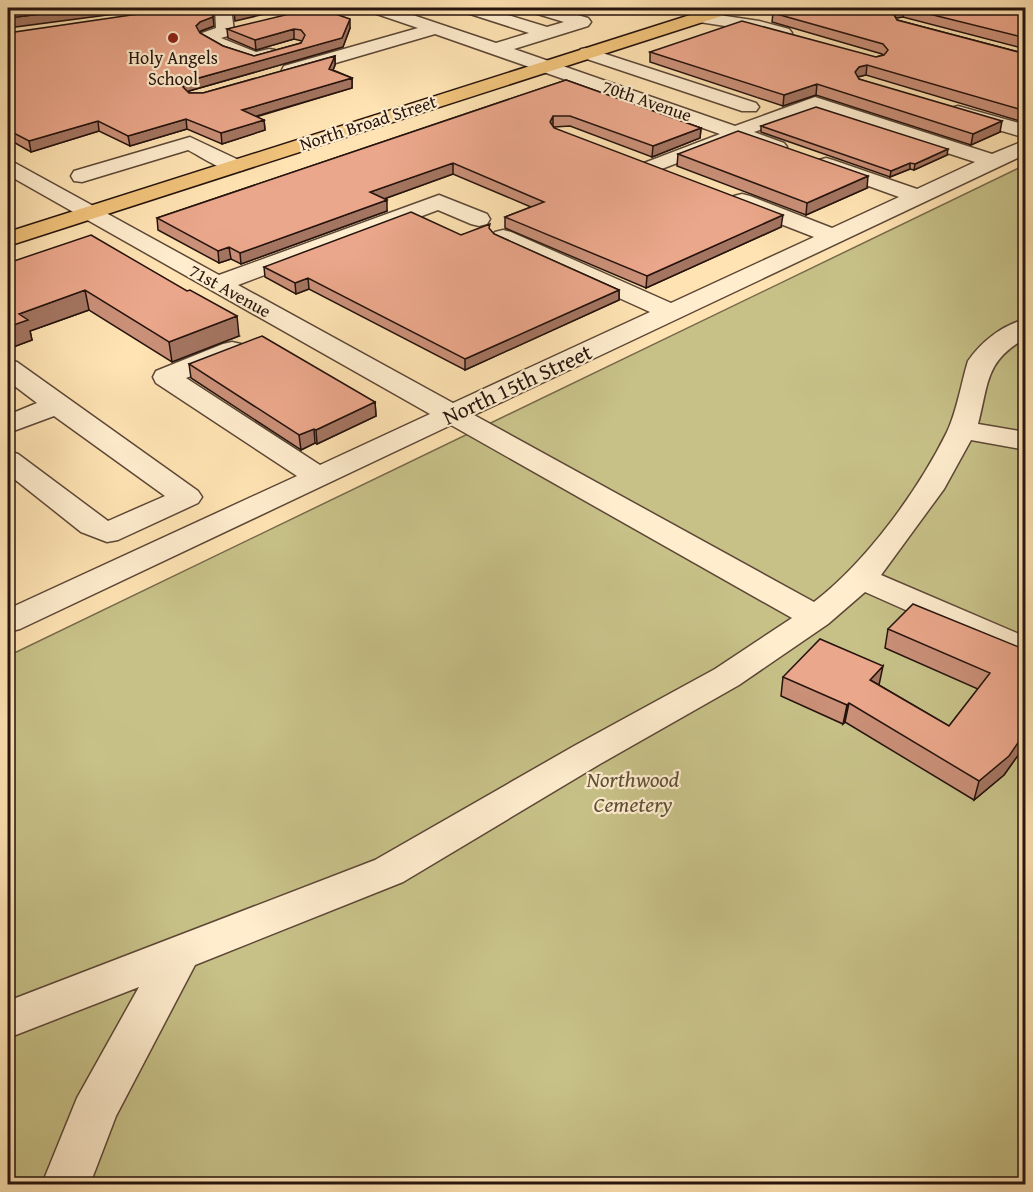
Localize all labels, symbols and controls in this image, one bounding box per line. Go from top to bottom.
marker: Holy Angels School [166,31,180,45]
place label: Holy Angels School [128,44,218,92]
street label: 70th Avenue [599,73,696,128]
street label: North Broad Street [296,87,441,157]
street label: 71st Avenue [184,257,276,324]
street label: North 15th Street [437,335,597,433]
park label: Northwood Cemetery [586,763,680,820]

